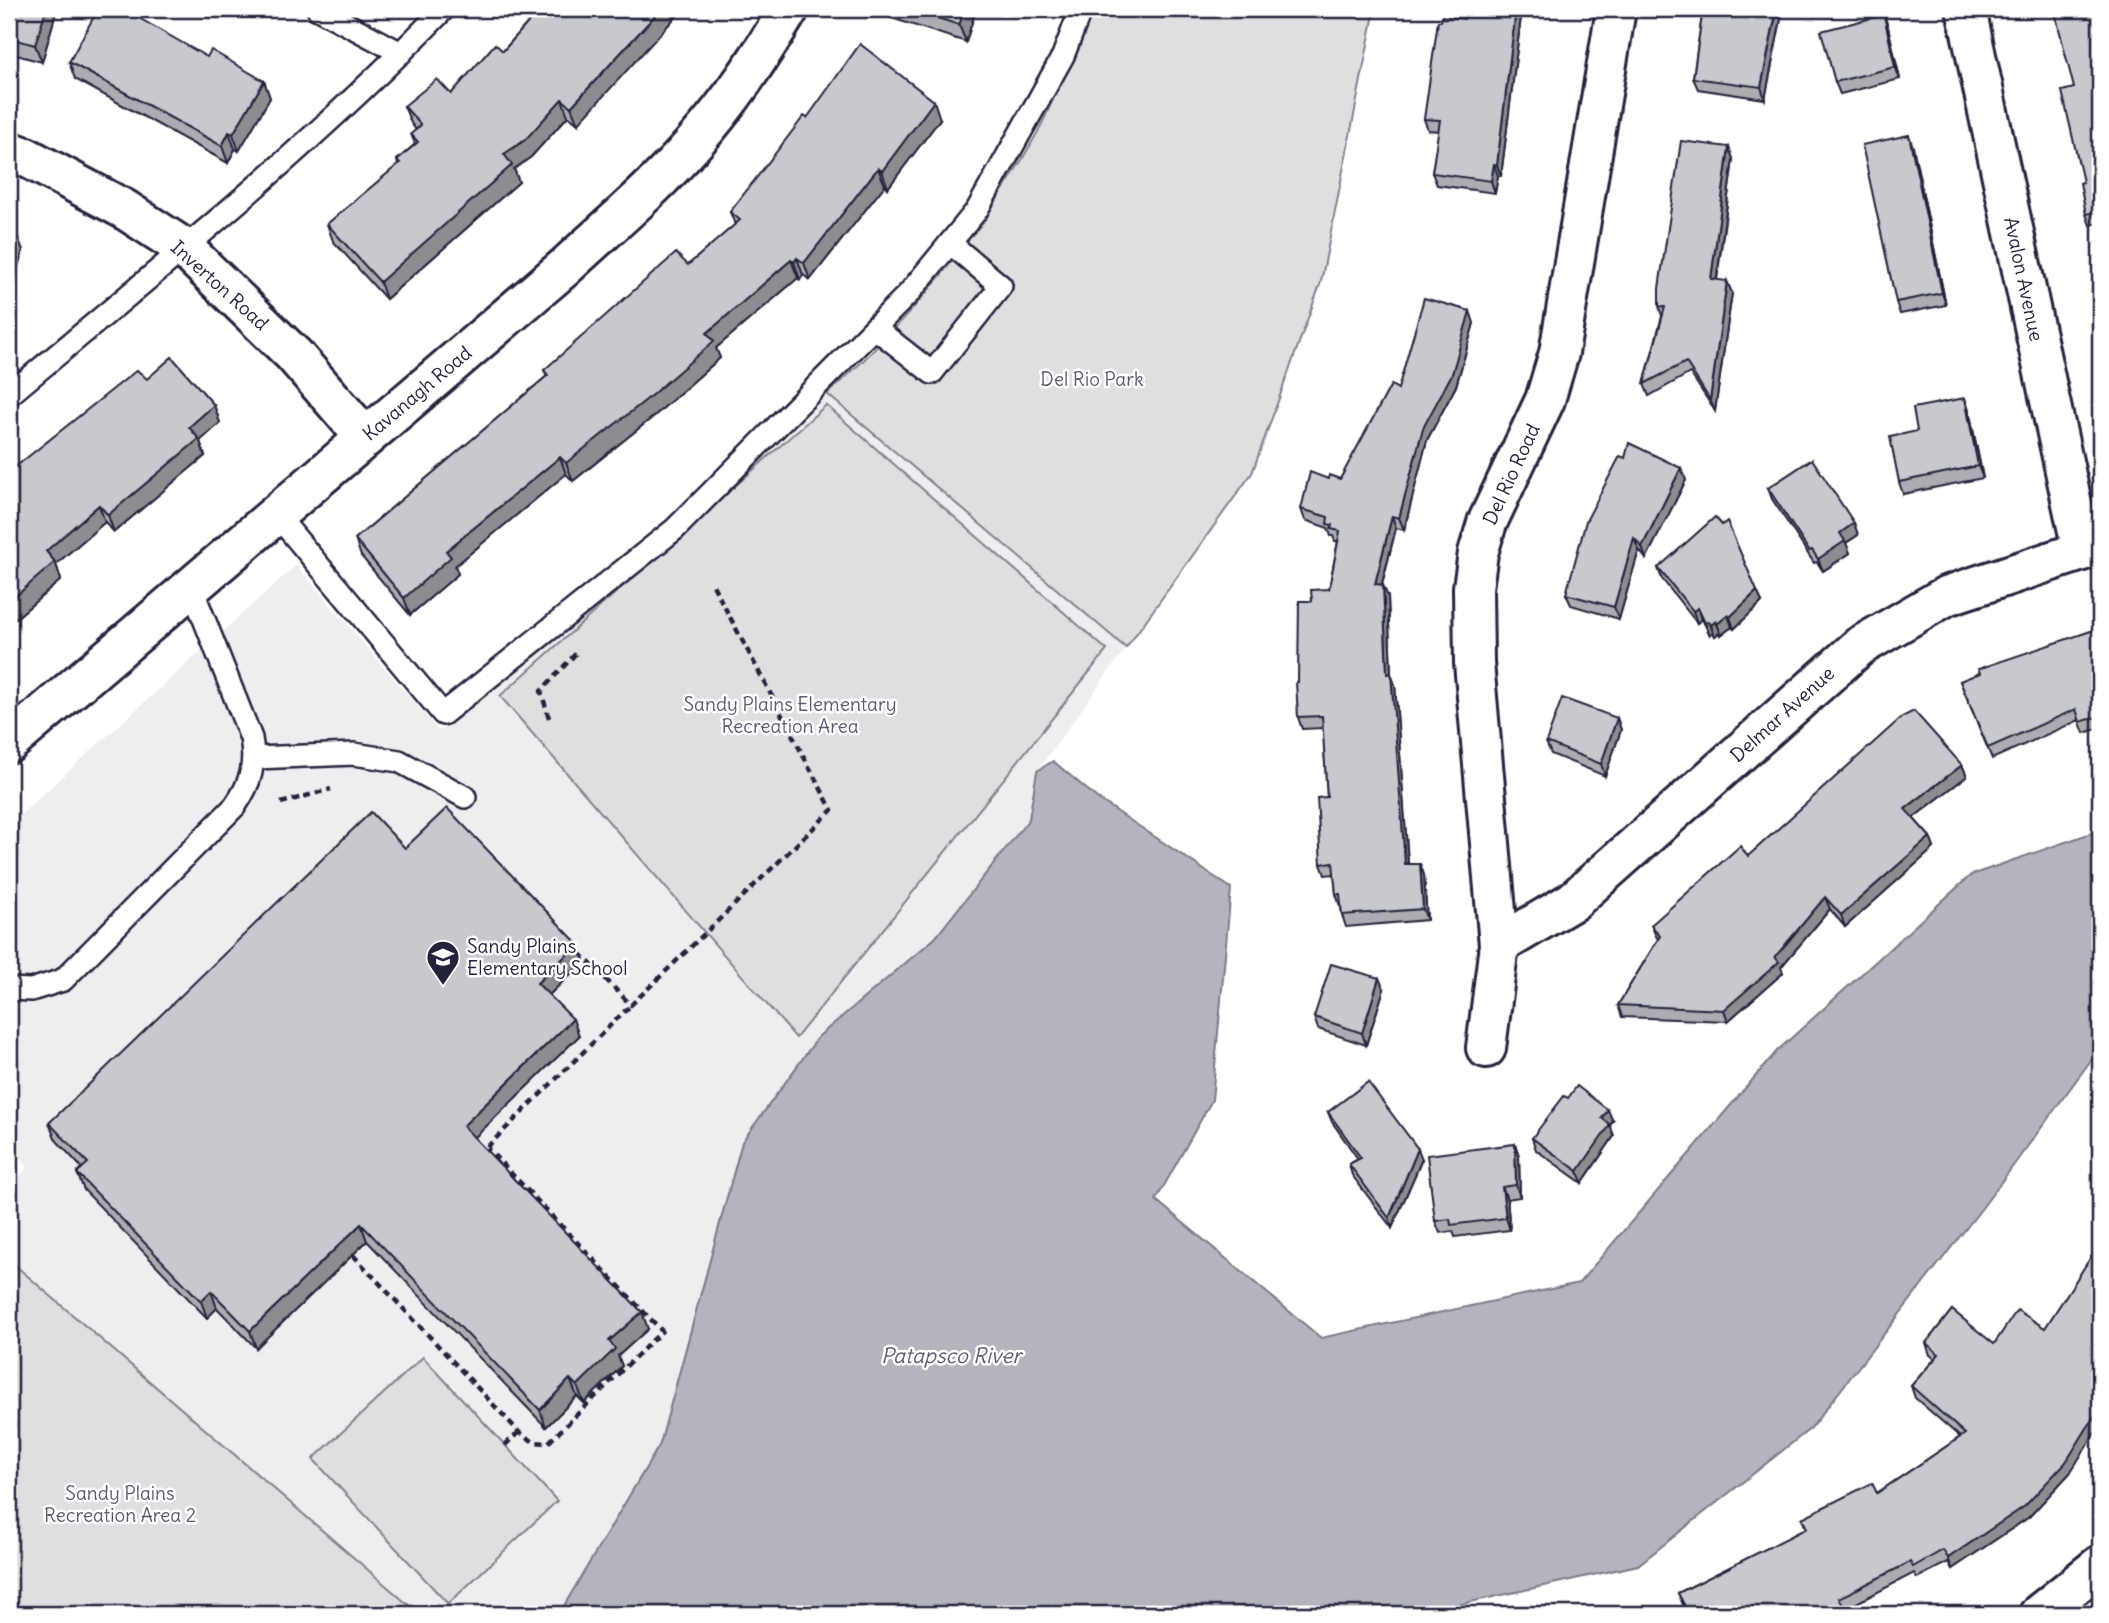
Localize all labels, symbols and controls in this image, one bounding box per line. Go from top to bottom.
street label: Avalon Avenue [1999,215,2049,343]
street label: Inverton Road [166,235,274,335]
street label: Kavanagh Road [358,340,476,446]
park label: Del Rio Park [1040,367,1144,391]
street label: Del Rio Road [1477,420,1545,528]
street label: Delmar Avenue [1725,661,1839,767]
park label: Sandy Plains Elementary Recreation Area [683,692,897,738]
place label: Sandy Plains Elementary School [467,934,628,980]
school or university icon: Sandy Plains Elementary School [424,938,462,987]
water label: Patapsco River [881,1342,1023,1369]
park label: Sandy Plains Recreation Area 2 [44,1481,196,1527]

